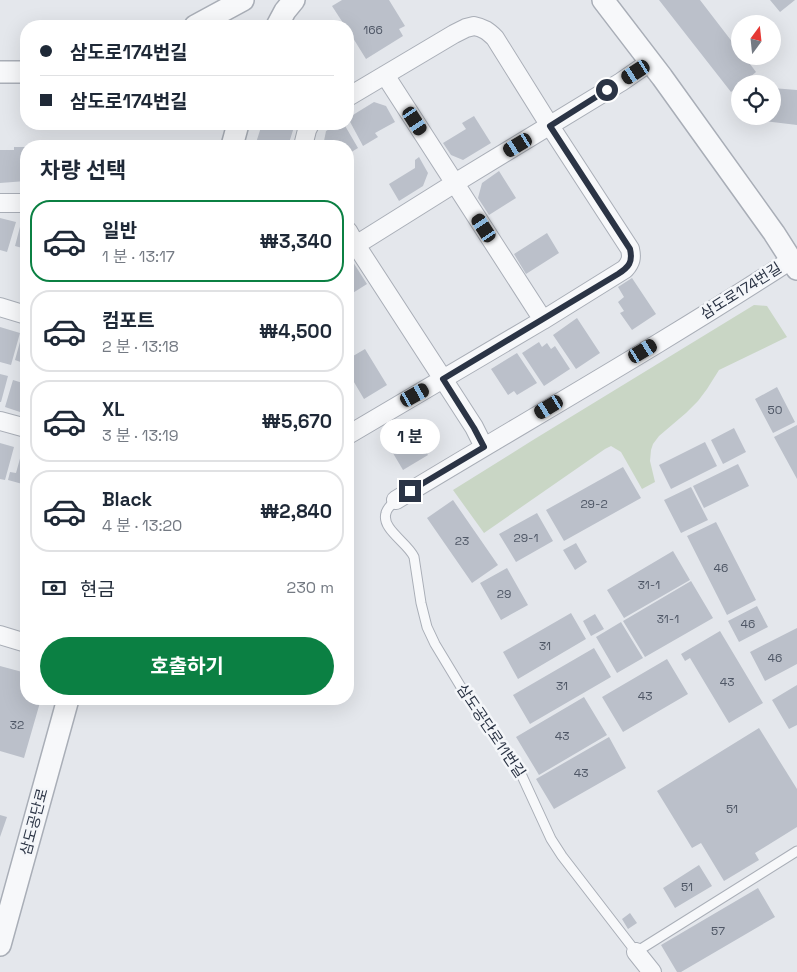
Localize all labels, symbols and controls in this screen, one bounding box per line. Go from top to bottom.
north arrow [731,15,781,65]
map controls [731,15,781,125]
house number: 166 [363,22,383,38]
text: 삼도로174번길 [70,40,188,65]
car [619,58,652,86]
button: locate [731,75,781,125]
route start [596,79,618,101]
text: 삼도로174번길 [70,89,188,114]
car [400,104,429,138]
car [501,131,534,159]
text: 차량 선택 [40,156,127,184]
car [469,211,498,245]
text: 일반 [102,218,137,243]
icon: car [42,219,87,264]
text: ₩3,340 [260,229,332,254]
text: 1 분 · 13:17 [102,246,175,267]
street label: 삼도로174번길 [697,258,785,323]
text: 컴포트 [102,308,154,333]
icon: car [42,309,87,354]
text: ₩4,500 [259,319,332,344]
text: 2 분 · 13:18 [102,336,179,357]
car [626,337,659,365]
car [398,381,431,409]
car [532,393,565,421]
text: XL [102,397,125,422]
icon: car [42,399,87,444]
house number: 50 [768,402,782,418]
text: ₩5,670 [262,409,332,434]
callout: 1 분 [380,418,440,454]
text: 3 분 · 13:19 [102,425,179,446]
text: 1 분 [397,426,423,447]
route end [399,480,421,502]
text: Black [102,487,152,512]
icon: car [42,489,87,534]
house number: 29-2 [580,496,608,512]
text: ₩2,840 [260,499,332,524]
text: 4 분 · 13:20 [102,515,182,536]
house number: 29-1 [513,530,539,546]
house number: 23 [455,533,469,549]
house number: 46 [714,560,728,576]
icon: cash [40,574,68,602]
text: 현금 [80,577,115,602]
text: 230 m [287,577,334,598]
house number: 31-1 [638,577,660,593]
house number: 29 [497,586,511,602]
house number: 31-1 [657,611,679,627]
house number: 46 [741,616,755,632]
button: 호출하기 [40,637,334,695]
house number: 31 [539,638,551,654]
house number: 46 [768,650,782,666]
house number: 43 [720,674,734,690]
house number: 31 [556,678,568,694]
street label: 삼도공단로11번길 [453,680,530,781]
house number: 43 [638,688,652,704]
house number: 32 [10,717,24,733]
house number: 43 [555,728,569,744]
house number: 43 [574,765,588,781]
street label: 삼도공단로 [15,786,52,858]
house number: 51 [726,801,738,817]
house number: 51 [681,879,693,895]
house number: 57 [711,923,725,939]

